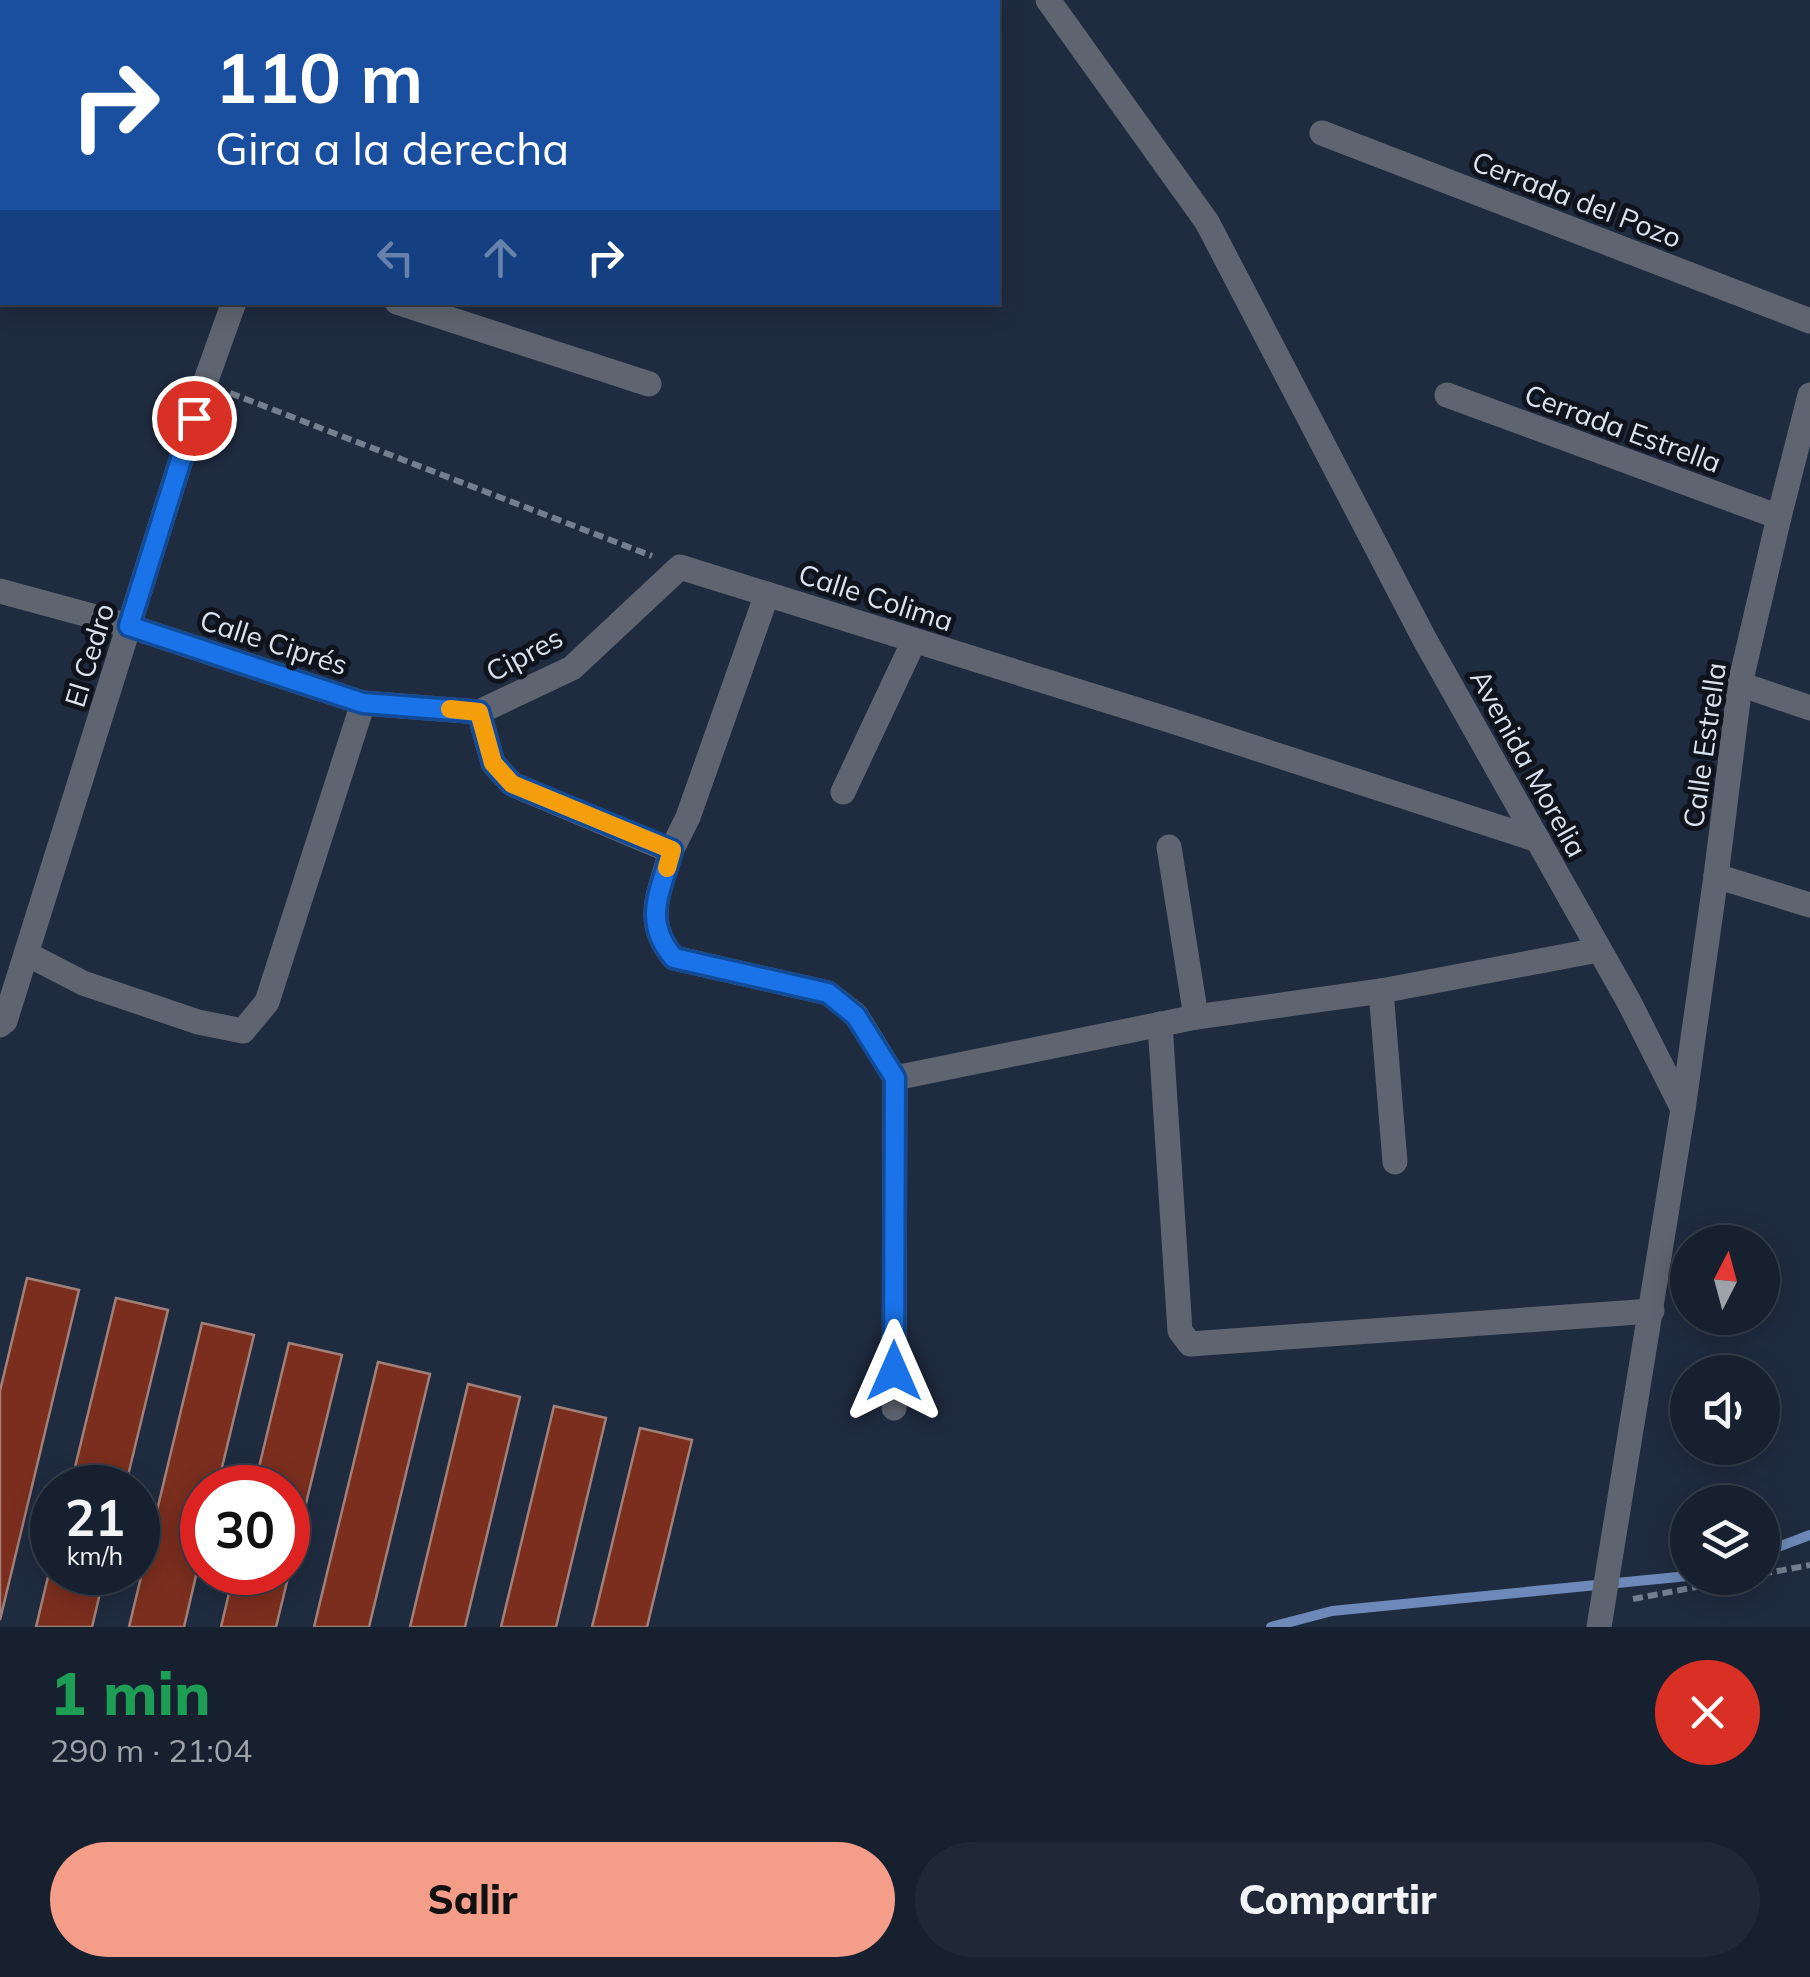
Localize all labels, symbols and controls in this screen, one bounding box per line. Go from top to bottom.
text: 110 m [215,33,423,121]
icon: right [50,40,180,170]
text: Gira a la derecha [215,120,569,176]
street label: Cerrada del Pozo [1468,143,1686,255]
icon: left [368,230,423,285]
icon: ahead [473,230,528,285]
icon: right [578,230,633,285]
pin [152,376,237,461]
street label: Cerrada Estrella [1520,376,1726,480]
icon: arrive [167,391,222,446]
street label: Calle Colima [794,556,958,638]
street label: El Cedro [57,599,121,711]
street label: Calle Ciprés [196,602,352,682]
street label: Cipres [480,619,568,689]
street label: Calle Estrella [1675,660,1733,830]
street label: Avenida Morelia [1463,663,1595,863]
north arrow [1670,1225,1780,1335]
map controls [1670,1225,1780,1595]
position arrow [842,1319,946,1423]
button: sound [1670,1355,1780,1465]
speed limit sign: 30 [180,1465,310,1595]
button: layers [1670,1485,1780,1595]
text: 21 [65,1486,125,1549]
text: km/h [67,1540,123,1571]
text: 1 min [50,1655,211,1730]
button: close [1655,1660,1760,1765]
text: 290 m · 21:04 [50,1730,252,1770]
button: Salir [50,1842,895,1957]
button: Compartir [915,1842,1760,1957]

